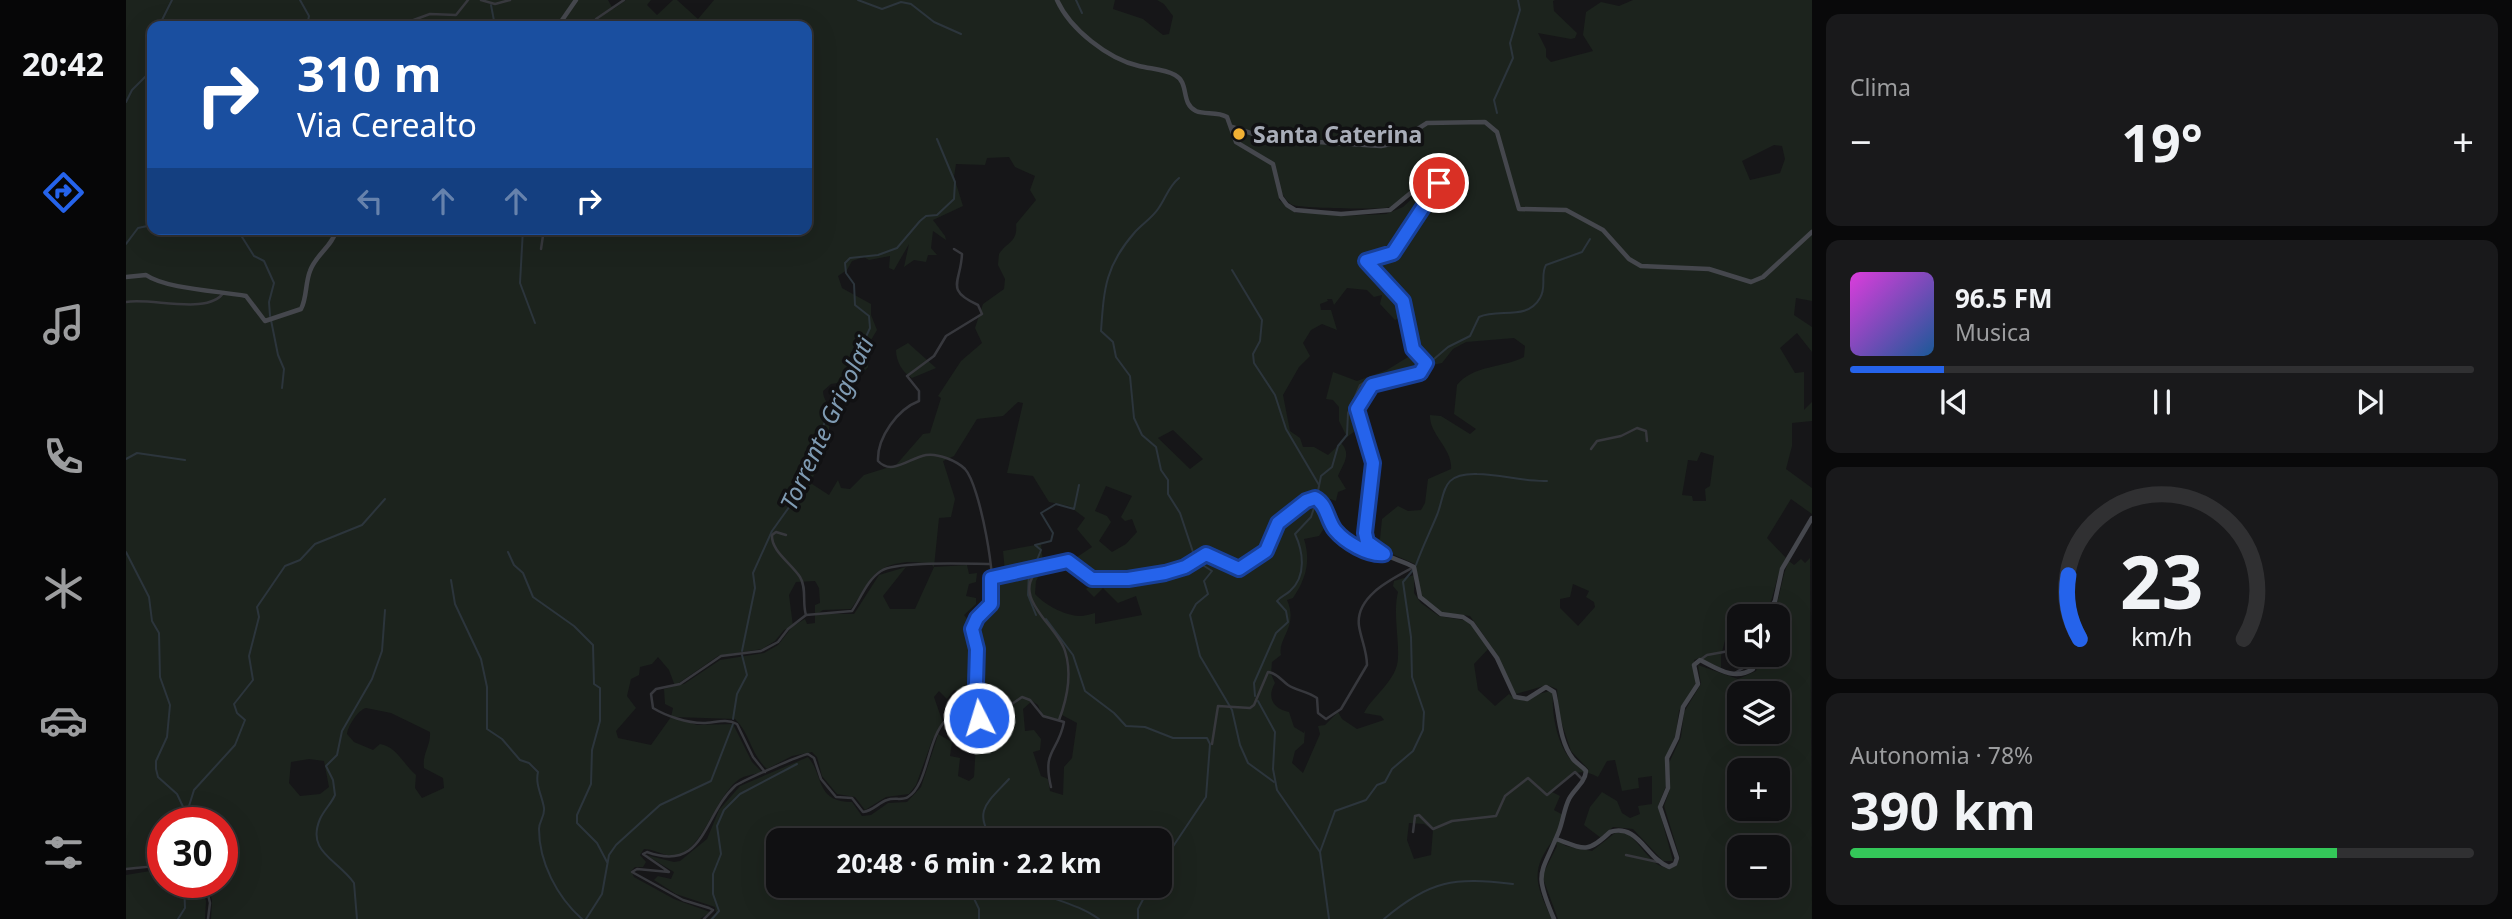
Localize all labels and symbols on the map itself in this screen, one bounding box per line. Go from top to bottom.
place label: Santa Caterina [1253,118,1422,150]
marker: Santa Caterina [1231,126,1247,142]
pin [1409,153,1469,213]
water label: Torrente Grigolati [771,330,881,515]
position arrow [942,681,1016,755]
speed limit sign: 30 [147,807,238,898]

